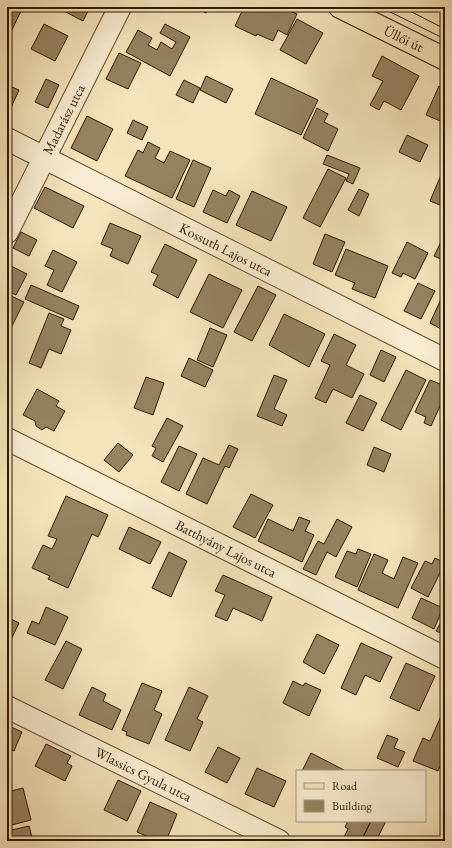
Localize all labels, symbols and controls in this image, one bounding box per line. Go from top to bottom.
street label: Üllői út [381,21,427,56]
street label: Madarász utca [38,81,89,158]
street label: Kossuth Lajos utca [176,219,275,280]
street label: Batthyány Lajos utca [173,516,280,582]
street label: Wlassics Gyula utca [92,743,195,806]
legend [296,770,426,822]
text: Road [332,778,358,794]
text: Building [332,798,373,814]

